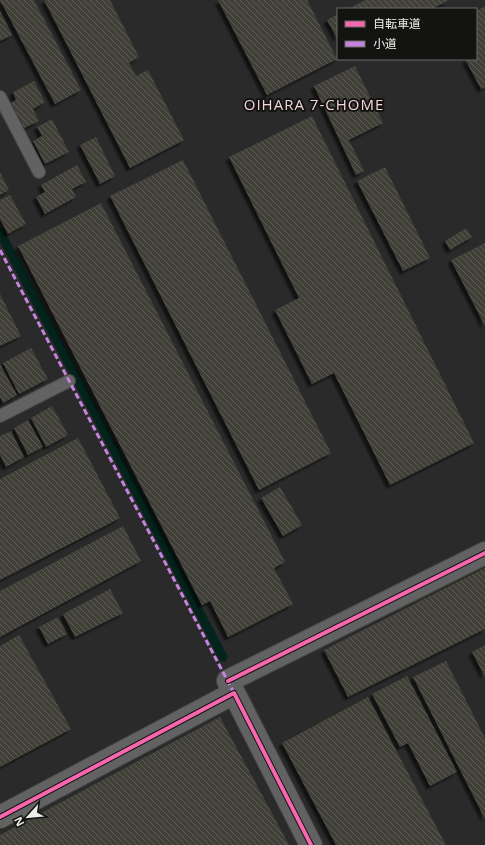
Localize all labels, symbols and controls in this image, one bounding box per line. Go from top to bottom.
legend [337,8,477,60]
text: 自転車道 [373,15,421,32]
text: 小道 [373,35,397,52]
district label: OIHARA 7-CHOME [244,94,384,114]
north arrow [8,797,48,837]
text: N [10,814,27,829]

